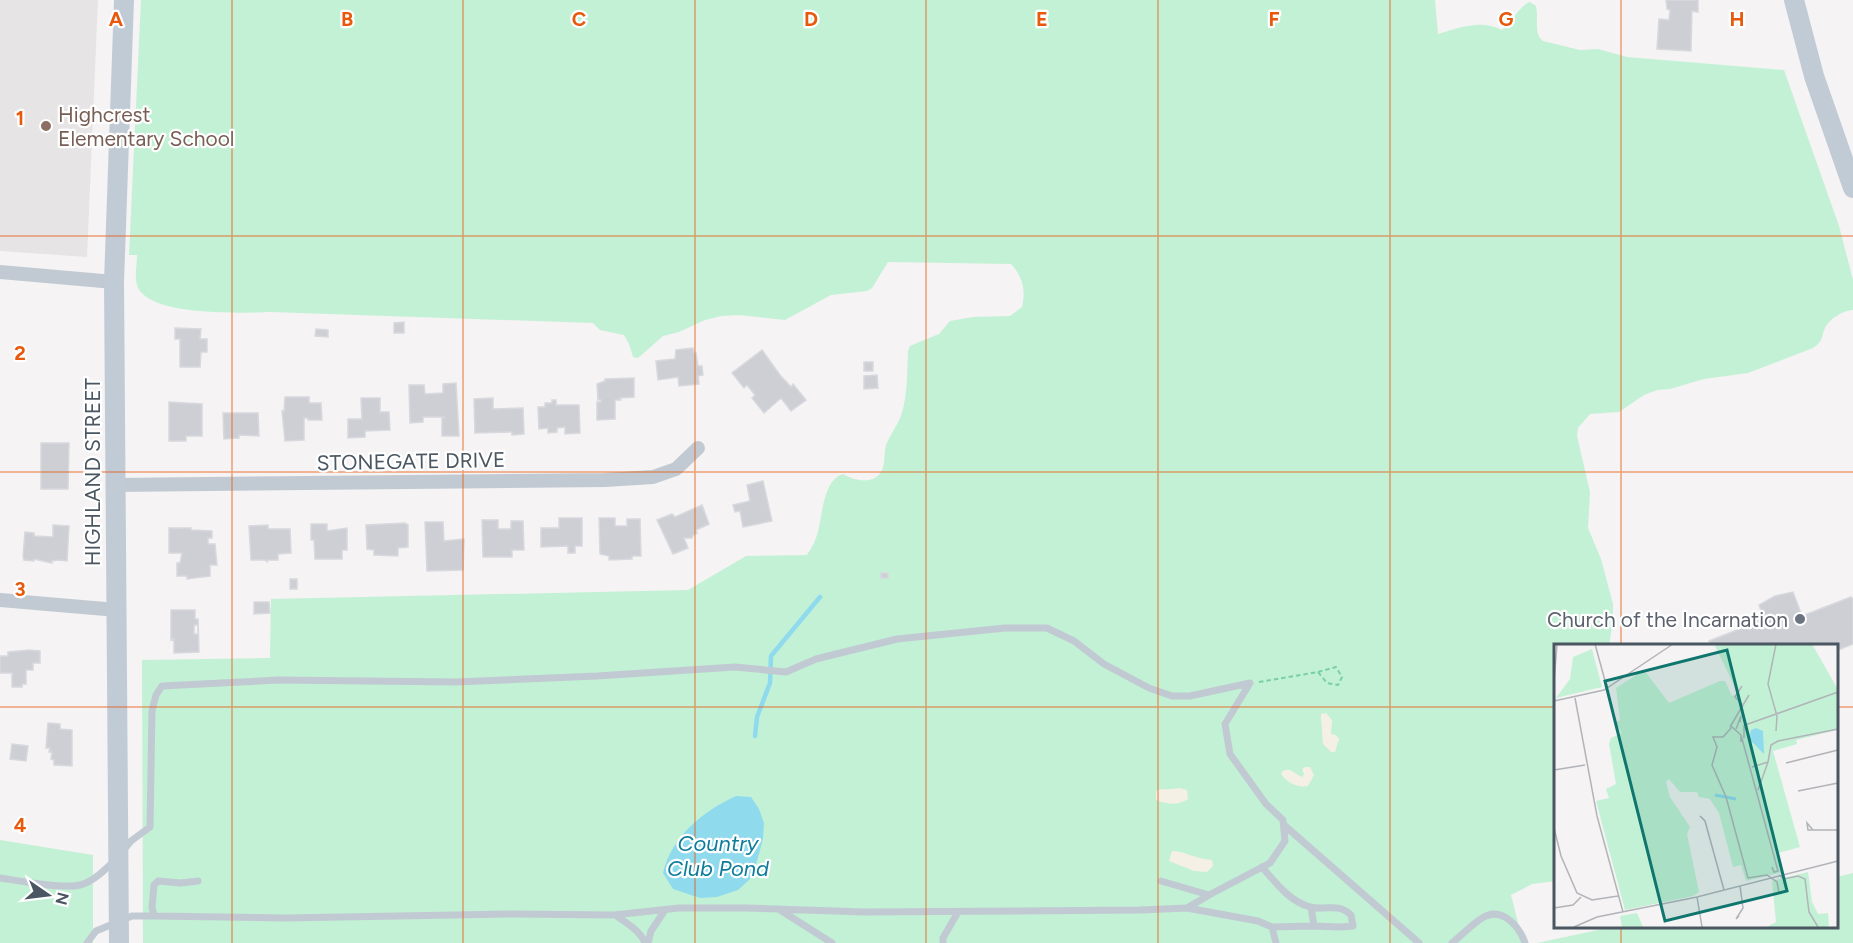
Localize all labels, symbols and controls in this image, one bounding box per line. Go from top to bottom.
text: A [109,7,124,31]
text: B [341,7,353,31]
text: C [572,7,586,31]
text: D [804,7,818,31]
text: E [1036,7,1048,31]
text: F [1268,7,1280,31]
text: G [1499,7,1514,31]
text: H [1730,7,1745,31]
place label: Highcrest Elementary School [58,102,234,151]
text: 1 [16,106,24,130]
marker: Highcrest Elementary School [39,119,53,133]
text: 2 [14,341,26,365]
street label: HIGHLAND STREET [80,377,105,566]
street label: STONEGATE DRIVE [316,447,506,475]
text: 3 [14,577,26,601]
place label: Church of the Incarnation [1547,607,1788,632]
marker: Church of the Incarnation [1793,612,1807,626]
inset map [1554,644,1838,928]
text: 4 [14,813,27,837]
water label: Country Club Pond [667,830,770,882]
north arrow [18,865,78,925]
text: N [51,890,73,907]

